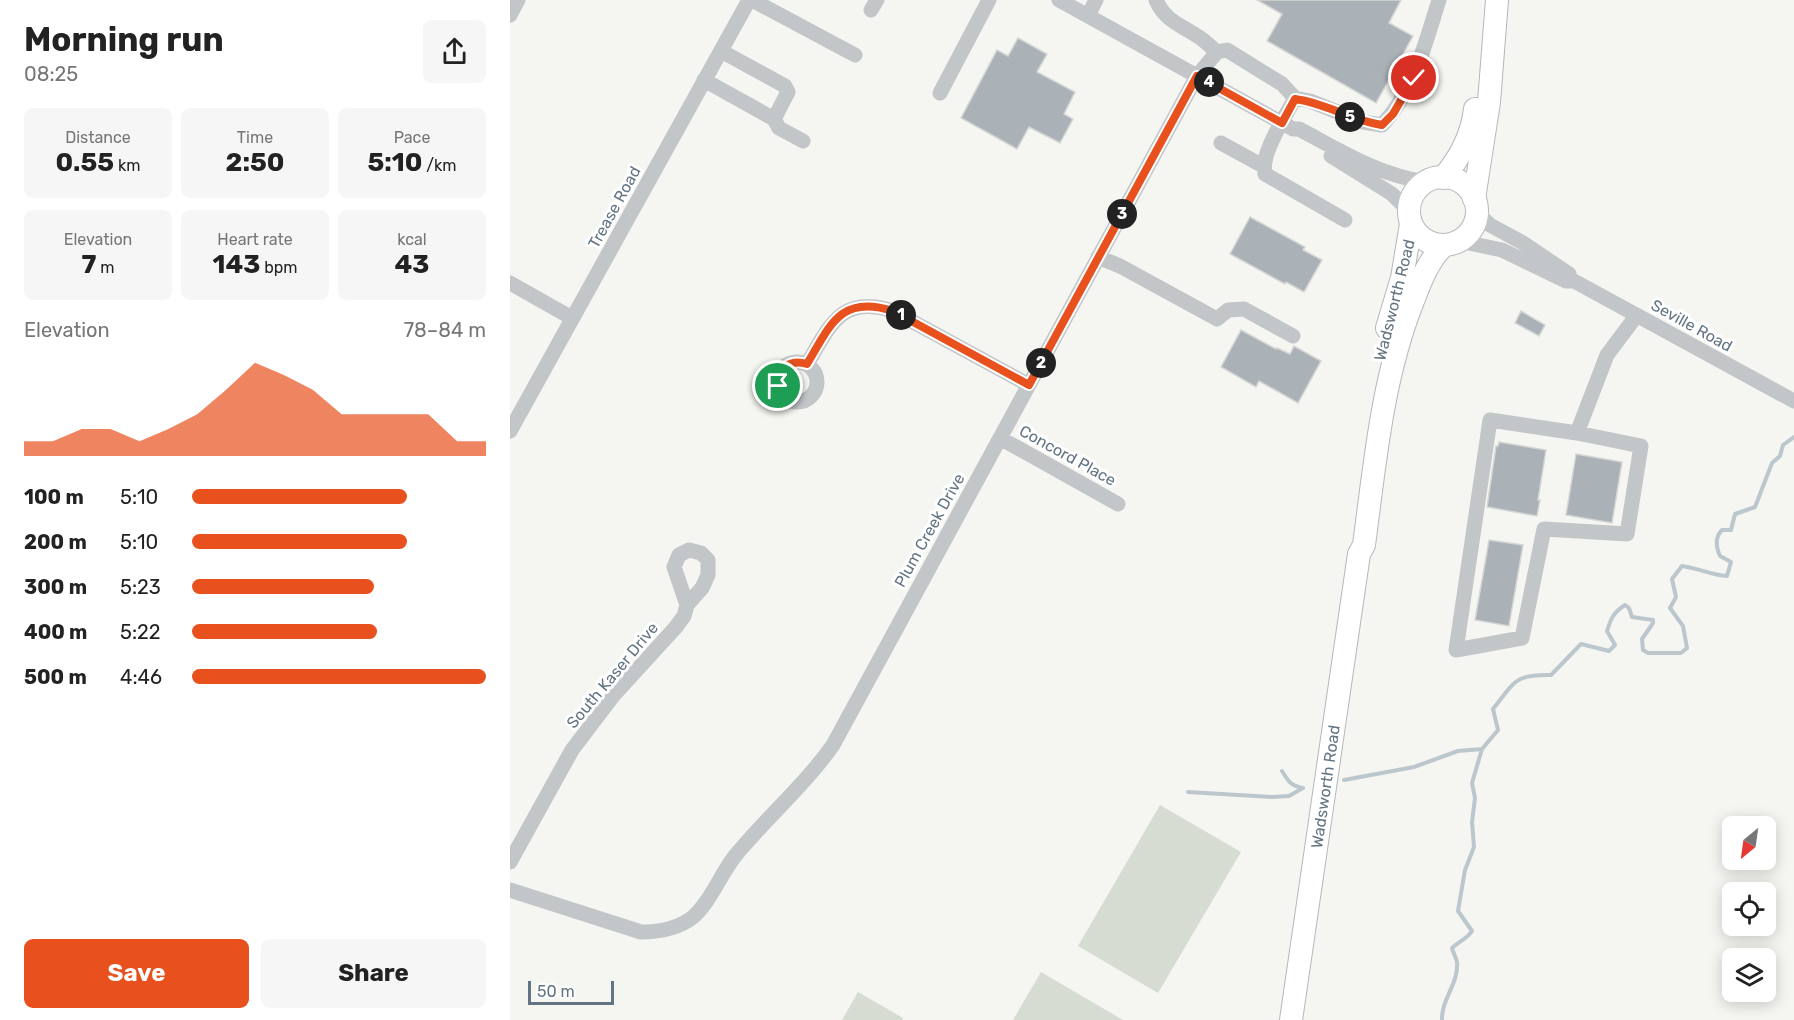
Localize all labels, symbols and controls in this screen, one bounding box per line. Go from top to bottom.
text: Morning run [24,20,224,59]
button: share [423,20,486,83]
pin [1388,52,1439,103]
icon: check [1397,61,1430,94]
text: 08:25 [24,62,78,86]
pin: 4 [1194,67,1224,97]
text: 4 [1204,72,1214,91]
pin: 5 [1335,102,1365,132]
text: 5 [1345,107,1355,126]
text: Distance [65,128,131,147]
text: Time [237,128,273,147]
text: Pace [394,128,430,147]
text: 0.55 [56,147,114,178]
text: 2:50 [226,147,284,178]
text: 5:10 [367,147,422,178]
text: km [114,156,140,175]
text: /km [422,156,457,175]
street label: Trease Road [584,163,645,251]
pin: 3 [1107,199,1137,229]
text: 3 [1117,204,1127,223]
text: Elevation [64,230,132,249]
text: Heart rate [217,230,293,249]
text: kcal [397,230,427,249]
street label: Wadsworth Road [1370,237,1419,363]
text: 7 [81,249,96,280]
text: 143 [212,249,260,280]
text: 43 [395,249,429,280]
text: m [96,258,115,277]
text: bpm [260,258,298,277]
street label: Seville Road [1648,295,1736,356]
pin: 1 [886,300,916,330]
text: 1 [897,305,905,324]
text: Elevation [24,318,110,342]
text: 78–84 m [404,318,486,342]
pin: 2 [1026,348,1056,378]
text: 2 [1036,353,1046,372]
pin [752,360,803,411]
icon: arrive [761,369,794,402]
street label: Concord Place [1016,421,1119,490]
street label: Plum Creek Drive [890,470,969,590]
text: 100 m [24,485,84,509]
text: 5:10 [120,485,158,509]
text: 200 m [24,530,87,554]
text: 5:10 [120,530,158,554]
text: 300 m [24,575,87,599]
text: 5:23 [120,575,161,599]
street label: South Kaser Drive [563,619,662,732]
text: 400 m [24,620,87,644]
text: 5:22 [120,620,160,644]
text: 500 m [24,665,87,689]
text: 4:46 [120,665,162,689]
street label: Wadsworth Road [1307,724,1344,850]
north arrow [1722,816,1776,870]
map controls [1722,816,1776,1002]
button: locate [1722,882,1776,936]
button: Save [24,939,249,1008]
button: Share [261,939,486,1008]
button: layers [1722,948,1776,1002]
scale bar [528,978,614,1006]
text: 50 m [537,982,575,1001]

